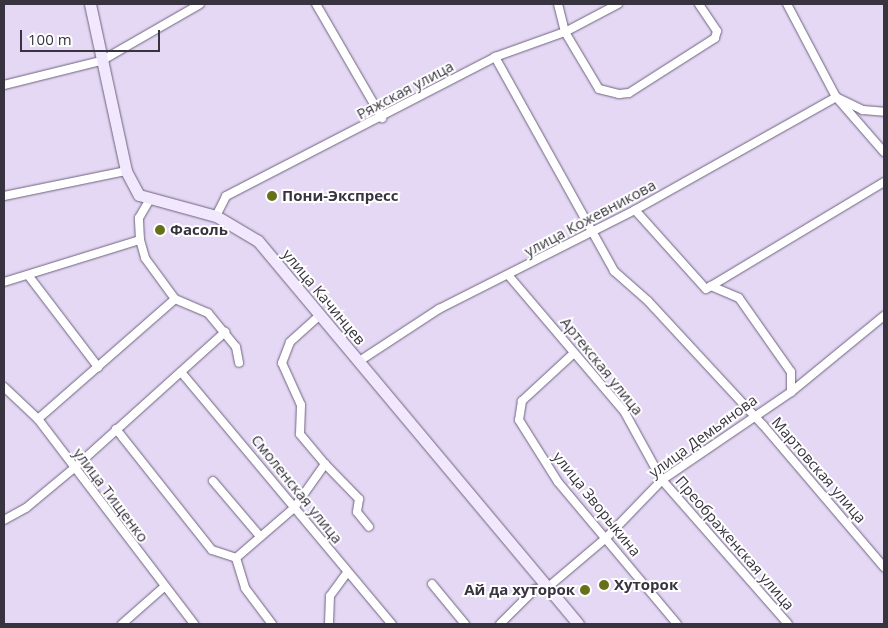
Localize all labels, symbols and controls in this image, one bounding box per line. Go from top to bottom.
scale bar [22,20,162,52]
text: 100 m [28,29,72,49]
street label: Ряжская улица [353,57,457,123]
street label: улица Кожевникова [521,176,659,260]
place label: Пони-Экспресс [282,187,399,205]
marker: Пони-Экспресс [266,190,278,202]
place label: Фасоль [170,221,228,239]
marker: Фасоль [154,224,166,236]
street label: улица Качинцев [279,246,369,348]
street label: Артекская улица [557,313,647,419]
street label: улица Демьянова [645,391,761,481]
street label: Мартовская улица [768,413,870,527]
street label: Смоленская улица [248,431,346,547]
street label: улица Тищенко [70,444,152,546]
street label: улица Зворыкина [549,448,645,560]
street label: Преображенская улица [672,472,798,614]
place label: Хуторок [614,576,678,594]
marker: Хуторок [598,579,610,591]
place label: Ай да хуторок [464,581,575,599]
marker: Ай да хуторок [579,584,591,596]

